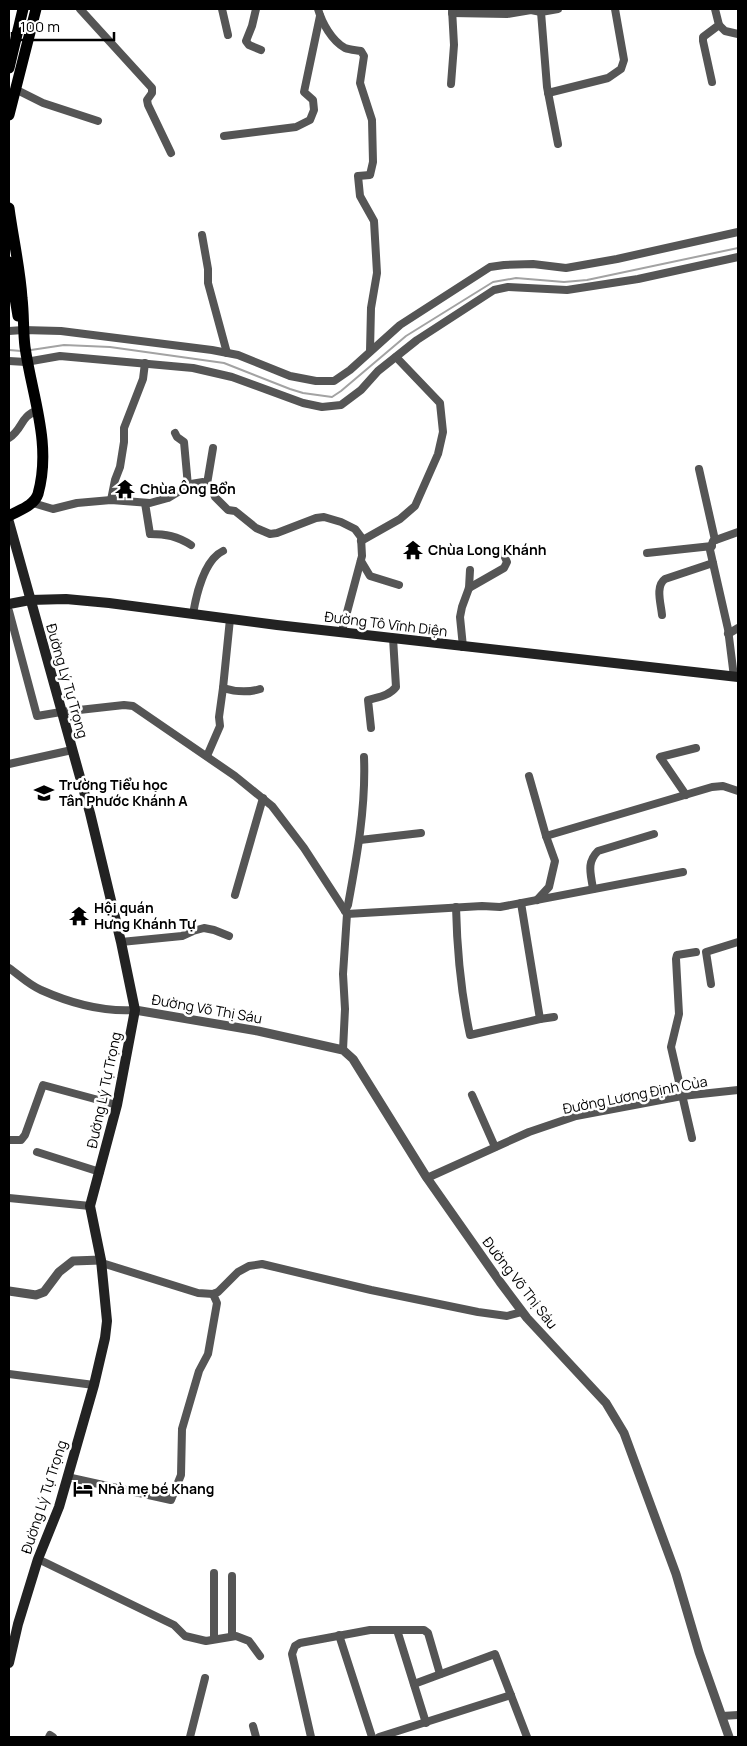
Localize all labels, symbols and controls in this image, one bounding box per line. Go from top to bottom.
scale bar [12,10,115,42]
text: 100 m [20,16,60,37]
temple icon: Chùa Ông Bổn [114,478,136,500]
place label: Chùa Ông Bổn [140,479,236,498]
temple icon: Chùa Long Khánh [402,539,424,561]
place label: Chùa Long Khánh [428,540,546,559]
street label: Đường Tô Vĩnh Diện [324,607,449,640]
street label: Đường Lý Tự Trọng [42,621,93,740]
place label: Trường Tiểu học Tân Phước Khánh A [59,775,188,810]
school or university icon: Trường Tiểu học Tân Phước Khánh A [33,782,55,804]
place label: Hội quán Hưng Khánh Tự [94,898,197,933]
temple icon: Hội quán Hưng Khánh Tự [68,905,90,927]
street label: Đường Võ Thị Sáu [150,989,264,1028]
street label: Đường Lý Tự Trọng [82,1030,125,1150]
street label: Đường Lương Định Của [561,1071,709,1118]
street label: Đường Võ Thị Sáu [479,1233,562,1333]
street label: Đường Lý Tự Trọng [16,1438,71,1556]
hotel icon: Nhà mẹ bé Khang [72,1478,94,1500]
place label: Nhà mẹ bé Khang [98,1479,214,1498]

